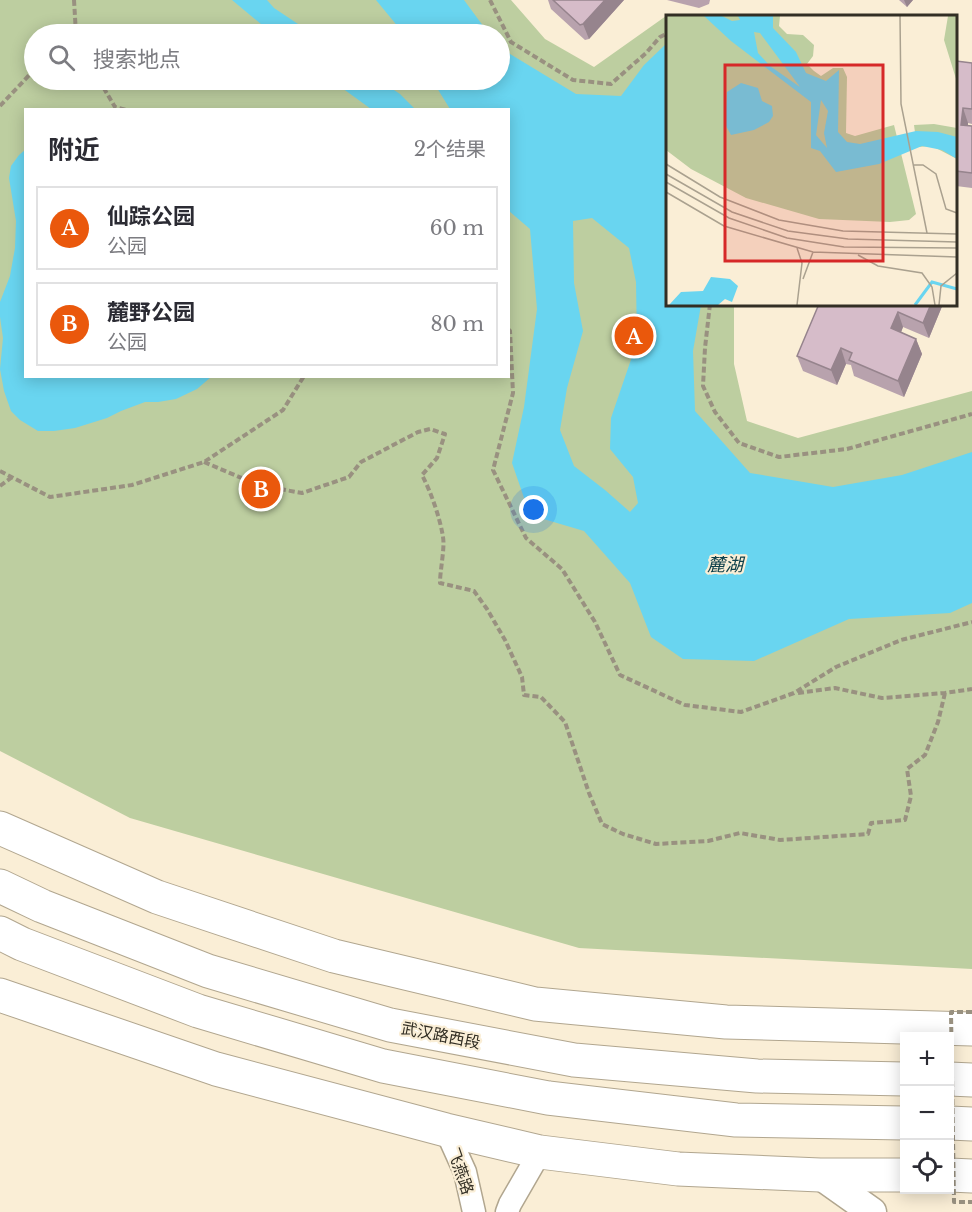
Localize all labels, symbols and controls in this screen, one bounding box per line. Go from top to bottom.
inset map [666,15,957,306]
search box [24,24,510,90]
icon: search [45,41,78,74]
text: 搜索地点 [93,46,181,73]
text: 附近 [48,134,100,166]
text: 2个结果 [414,137,486,161]
text: 仙踪公园 [107,203,195,230]
text: A [61,216,78,240]
text: 60 m [430,216,484,240]
text: 公园 [107,234,147,258]
text: 麓野公园 [107,299,195,326]
text: B [62,312,77,336]
text: 80 m [430,312,484,336]
pin: A [614,314,654,358]
text: 公园 [107,330,147,354]
pin: B [242,466,280,512]
your location [519,495,548,524]
water label: 麓湖 [707,554,746,576]
street label: 武汉路西段 [400,1018,482,1052]
map controls [900,1032,954,1194]
button: + [900,1032,954,1086]
button: − [900,1086,954,1140]
button: locate [900,1140,954,1194]
street label: 飞燕路 [444,1145,478,1197]

